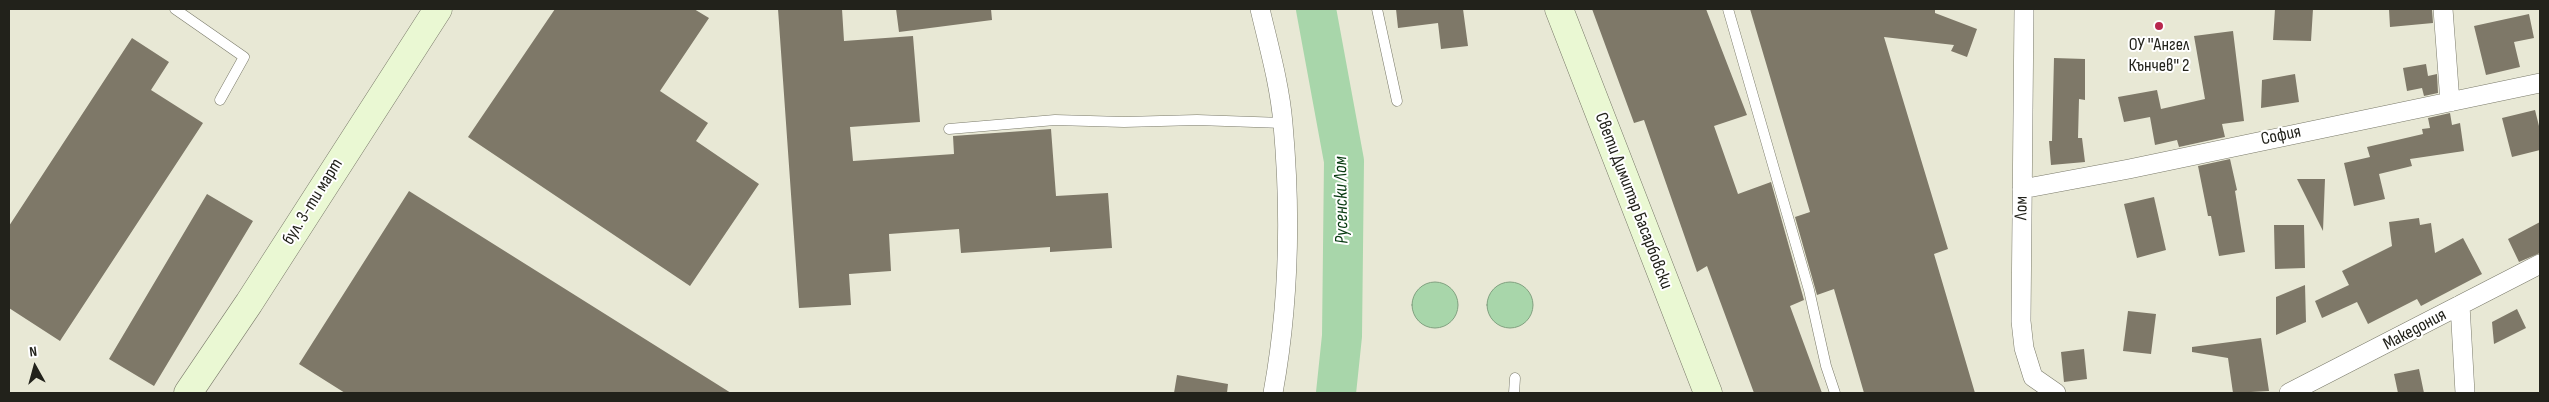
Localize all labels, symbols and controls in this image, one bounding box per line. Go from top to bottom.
marker: ОУ ''Ангел Кънчев'' 2 [2153,20,2165,32]
place label: ОУ ''Ангел Кънчев'' 2 [2129,34,2189,76]
street label: Свети Димитър Басарбовски [1589,110,1677,292]
street label: София [2259,121,2303,151]
street label: бул. 3-ти март [278,155,348,249]
water label: Русенски Лом [1330,156,1354,244]
street label: Лом [2011,196,2033,220]
street label: Македония [2380,304,2450,356]
north arrow [10,342,60,392]
text: N [28,343,38,361]

